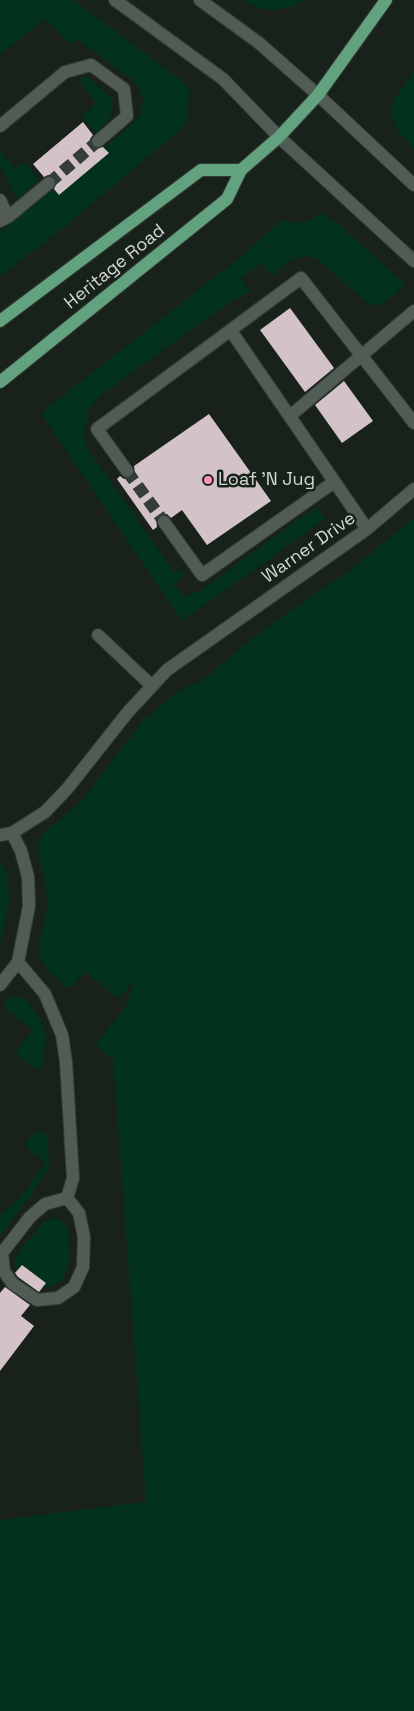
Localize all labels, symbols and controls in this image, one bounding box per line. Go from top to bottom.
street label: Heritage Road [60,220,170,314]
place label: Loaf 'N Jug [218,469,315,491]
marker: Loaf 'N Jug [202,474,214,486]
street label: Warner Drive [258,508,360,588]

